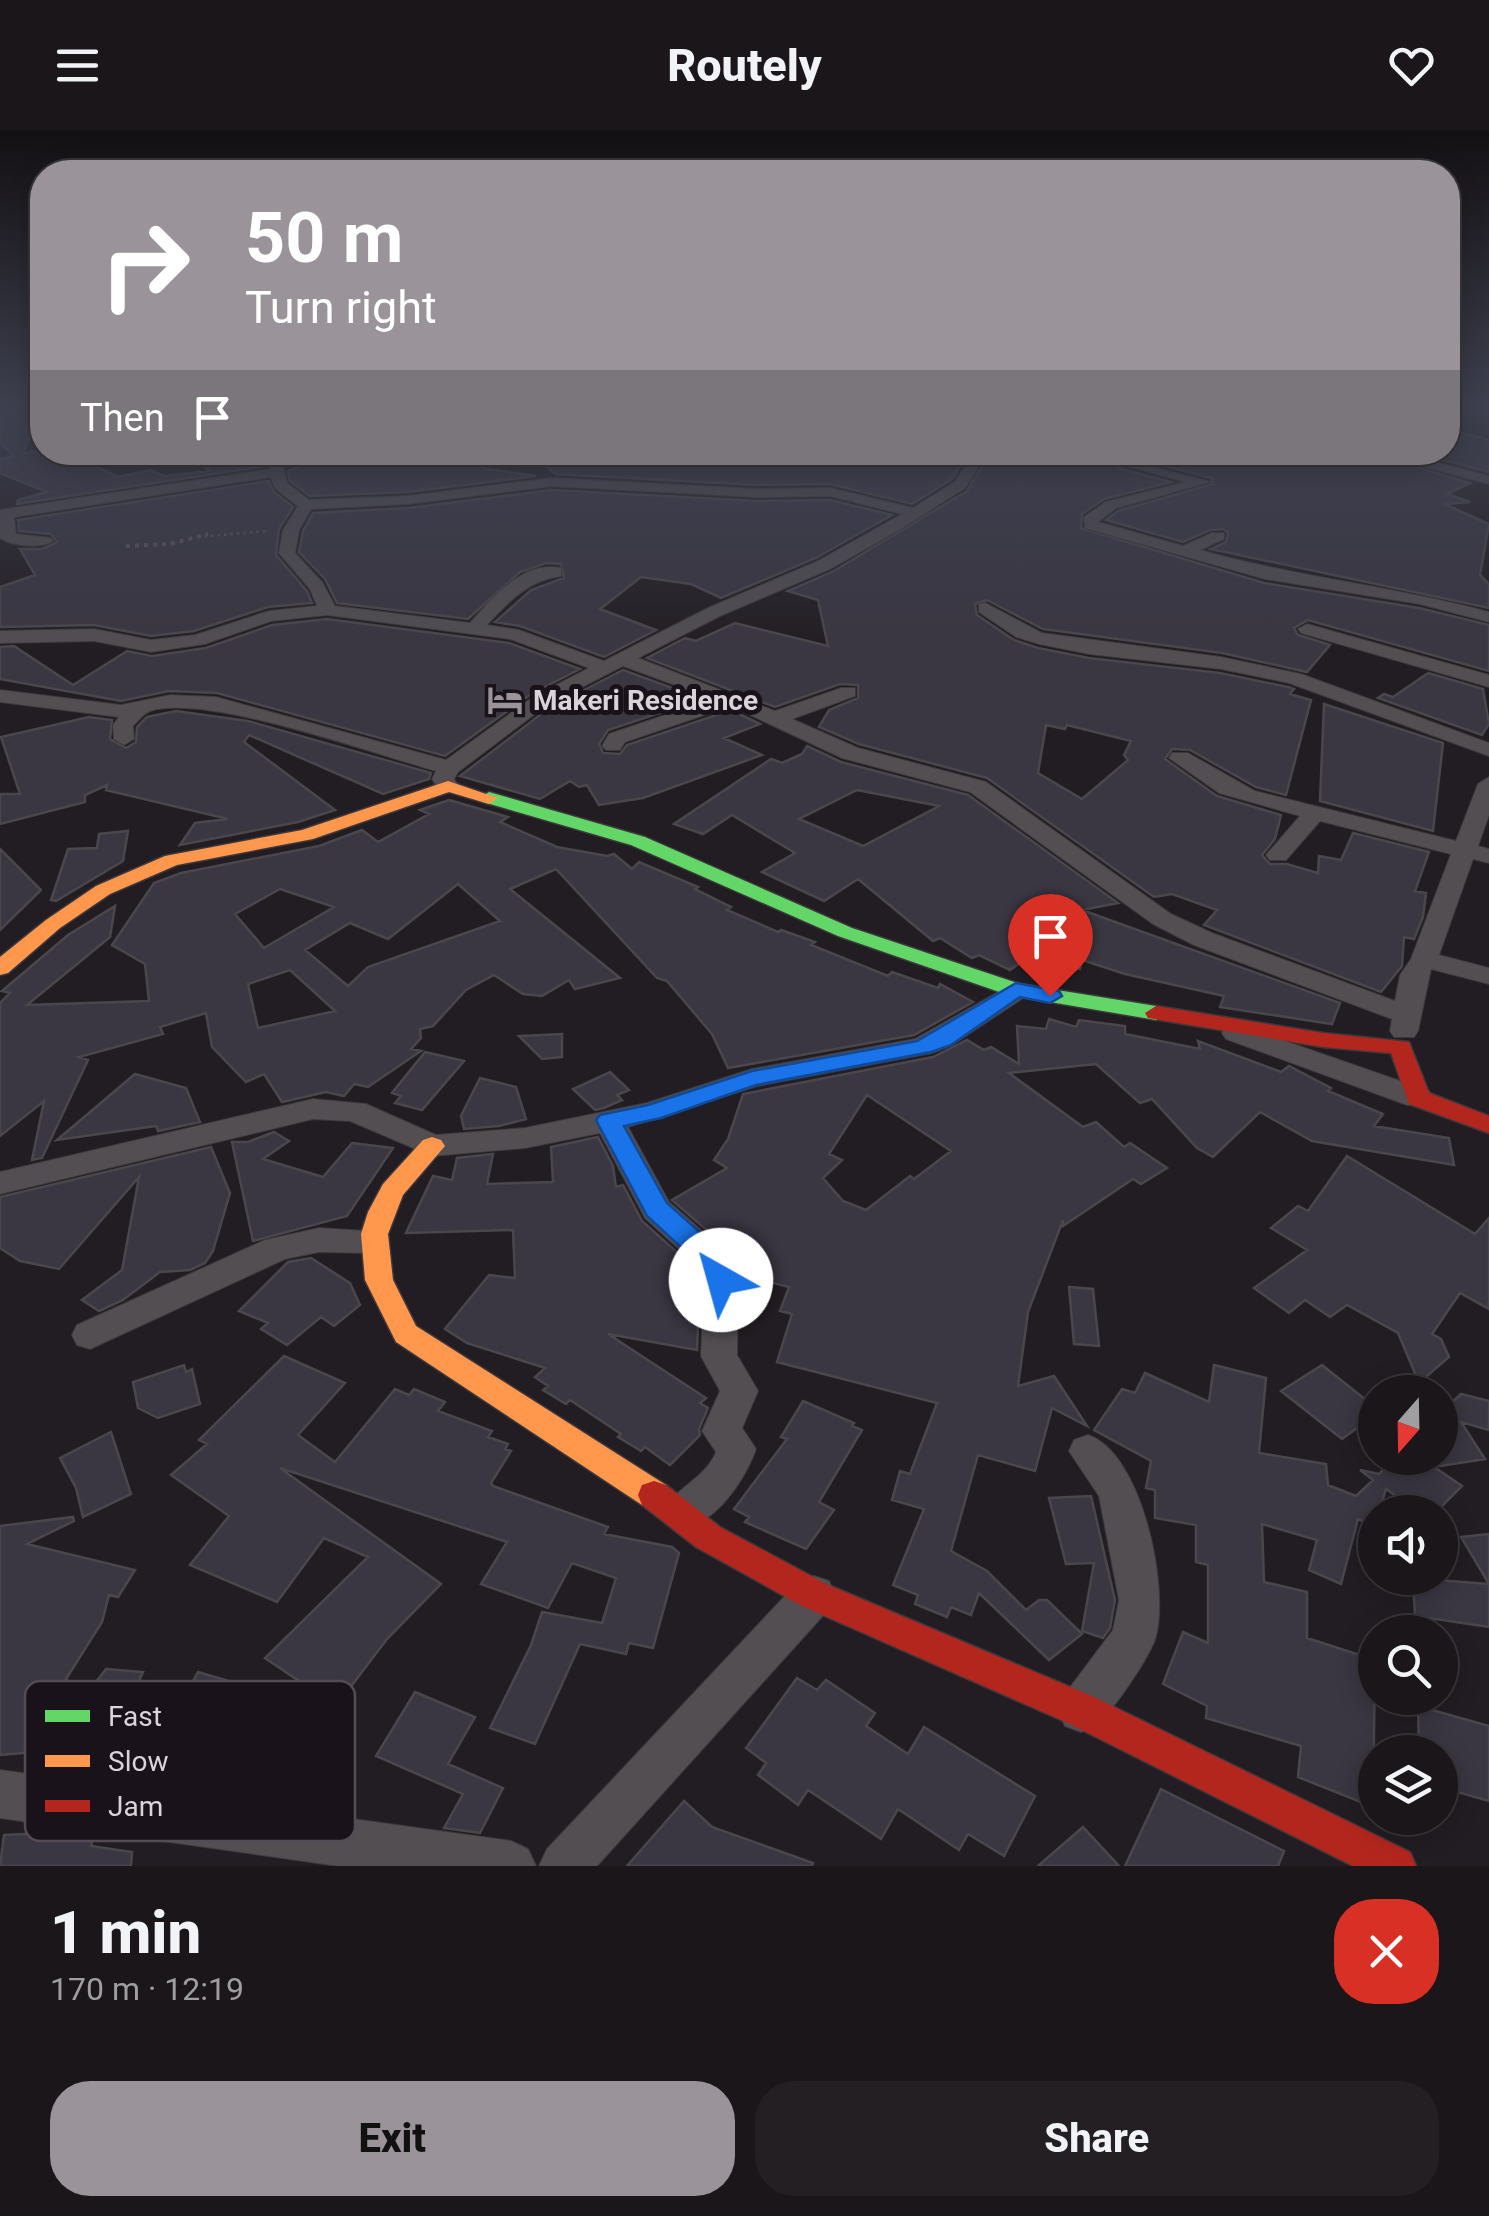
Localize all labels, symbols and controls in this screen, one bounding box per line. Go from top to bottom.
icon: menu [50,38,105,93]
icon: heart [1384,38,1439,93]
text: Routely [667,39,822,92]
text: 50 m [245,197,403,279]
icon: right [80,200,210,330]
text: Turn right [245,281,437,334]
icon: arrive [185,390,240,445]
text: Then [80,396,165,440]
hotel icon: Makeri Residence [486,681,524,719]
place label: Makeri Residence [533,684,758,717]
pin [1008,894,1093,997]
icon: arrive [1023,909,1078,964]
position arrow [669,1228,773,1332]
north arrow [1358,1375,1458,1475]
map controls [1358,1375,1458,1835]
button: sound [1358,1495,1458,1595]
button: search [1358,1615,1458,1715]
legend [25,1681,355,1841]
text: Fast [108,1700,162,1733]
button: layers [1358,1735,1458,1835]
text: Slow [108,1745,168,1778]
text: Jam [108,1790,163,1823]
text: 1 min [50,1897,201,1968]
button: close [1334,1899,1439,2004]
text: 170 m · 12:19 [50,1970,244,2008]
button: Exit [50,2081,735,2196]
button: Share [755,2081,1439,2196]

